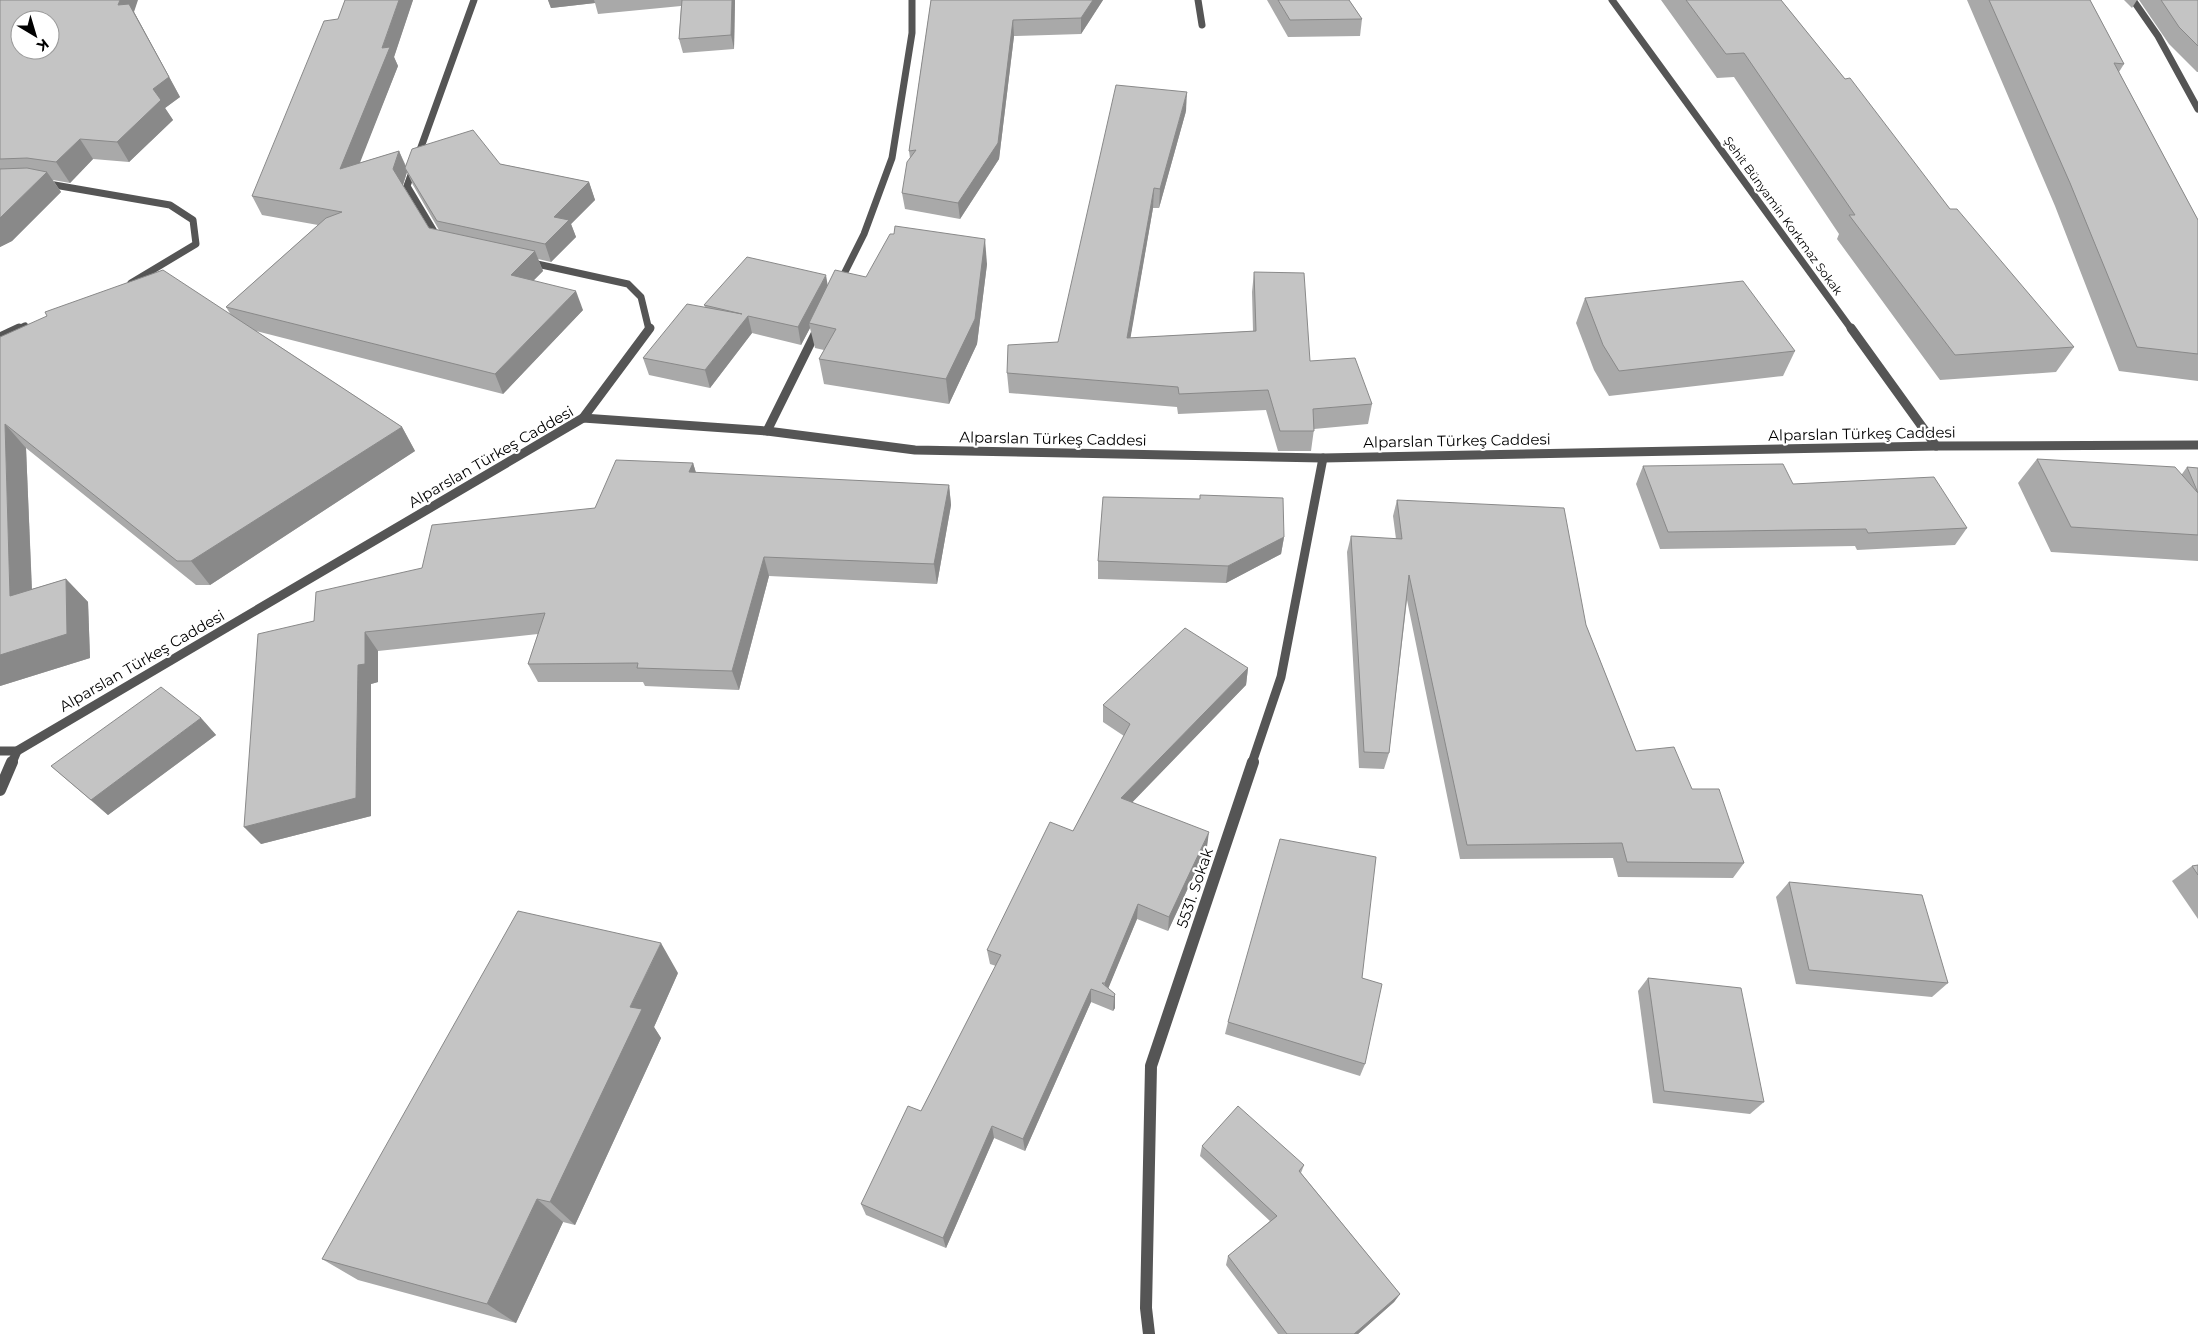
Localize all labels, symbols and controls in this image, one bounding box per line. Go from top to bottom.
north arrow [10,10,60,60]
text: K [33,35,53,56]
street label: Şehit Bünyamin Korkmaz Sokak [1721,133,1846,299]
street label: Alparslan Türkeş Caddesi [405,401,577,512]
street label: Alparslan Türkeş Caddesi [1768,422,1956,445]
street label: Alparslan Türkeş Caddesi [959,427,1147,450]
street label: Alparslan Türkeş Caddesi [1363,429,1551,452]
street label: Alparslan Türkeş Caddesi [56,605,228,716]
street label: 5531. Sokak [1172,845,1217,930]

